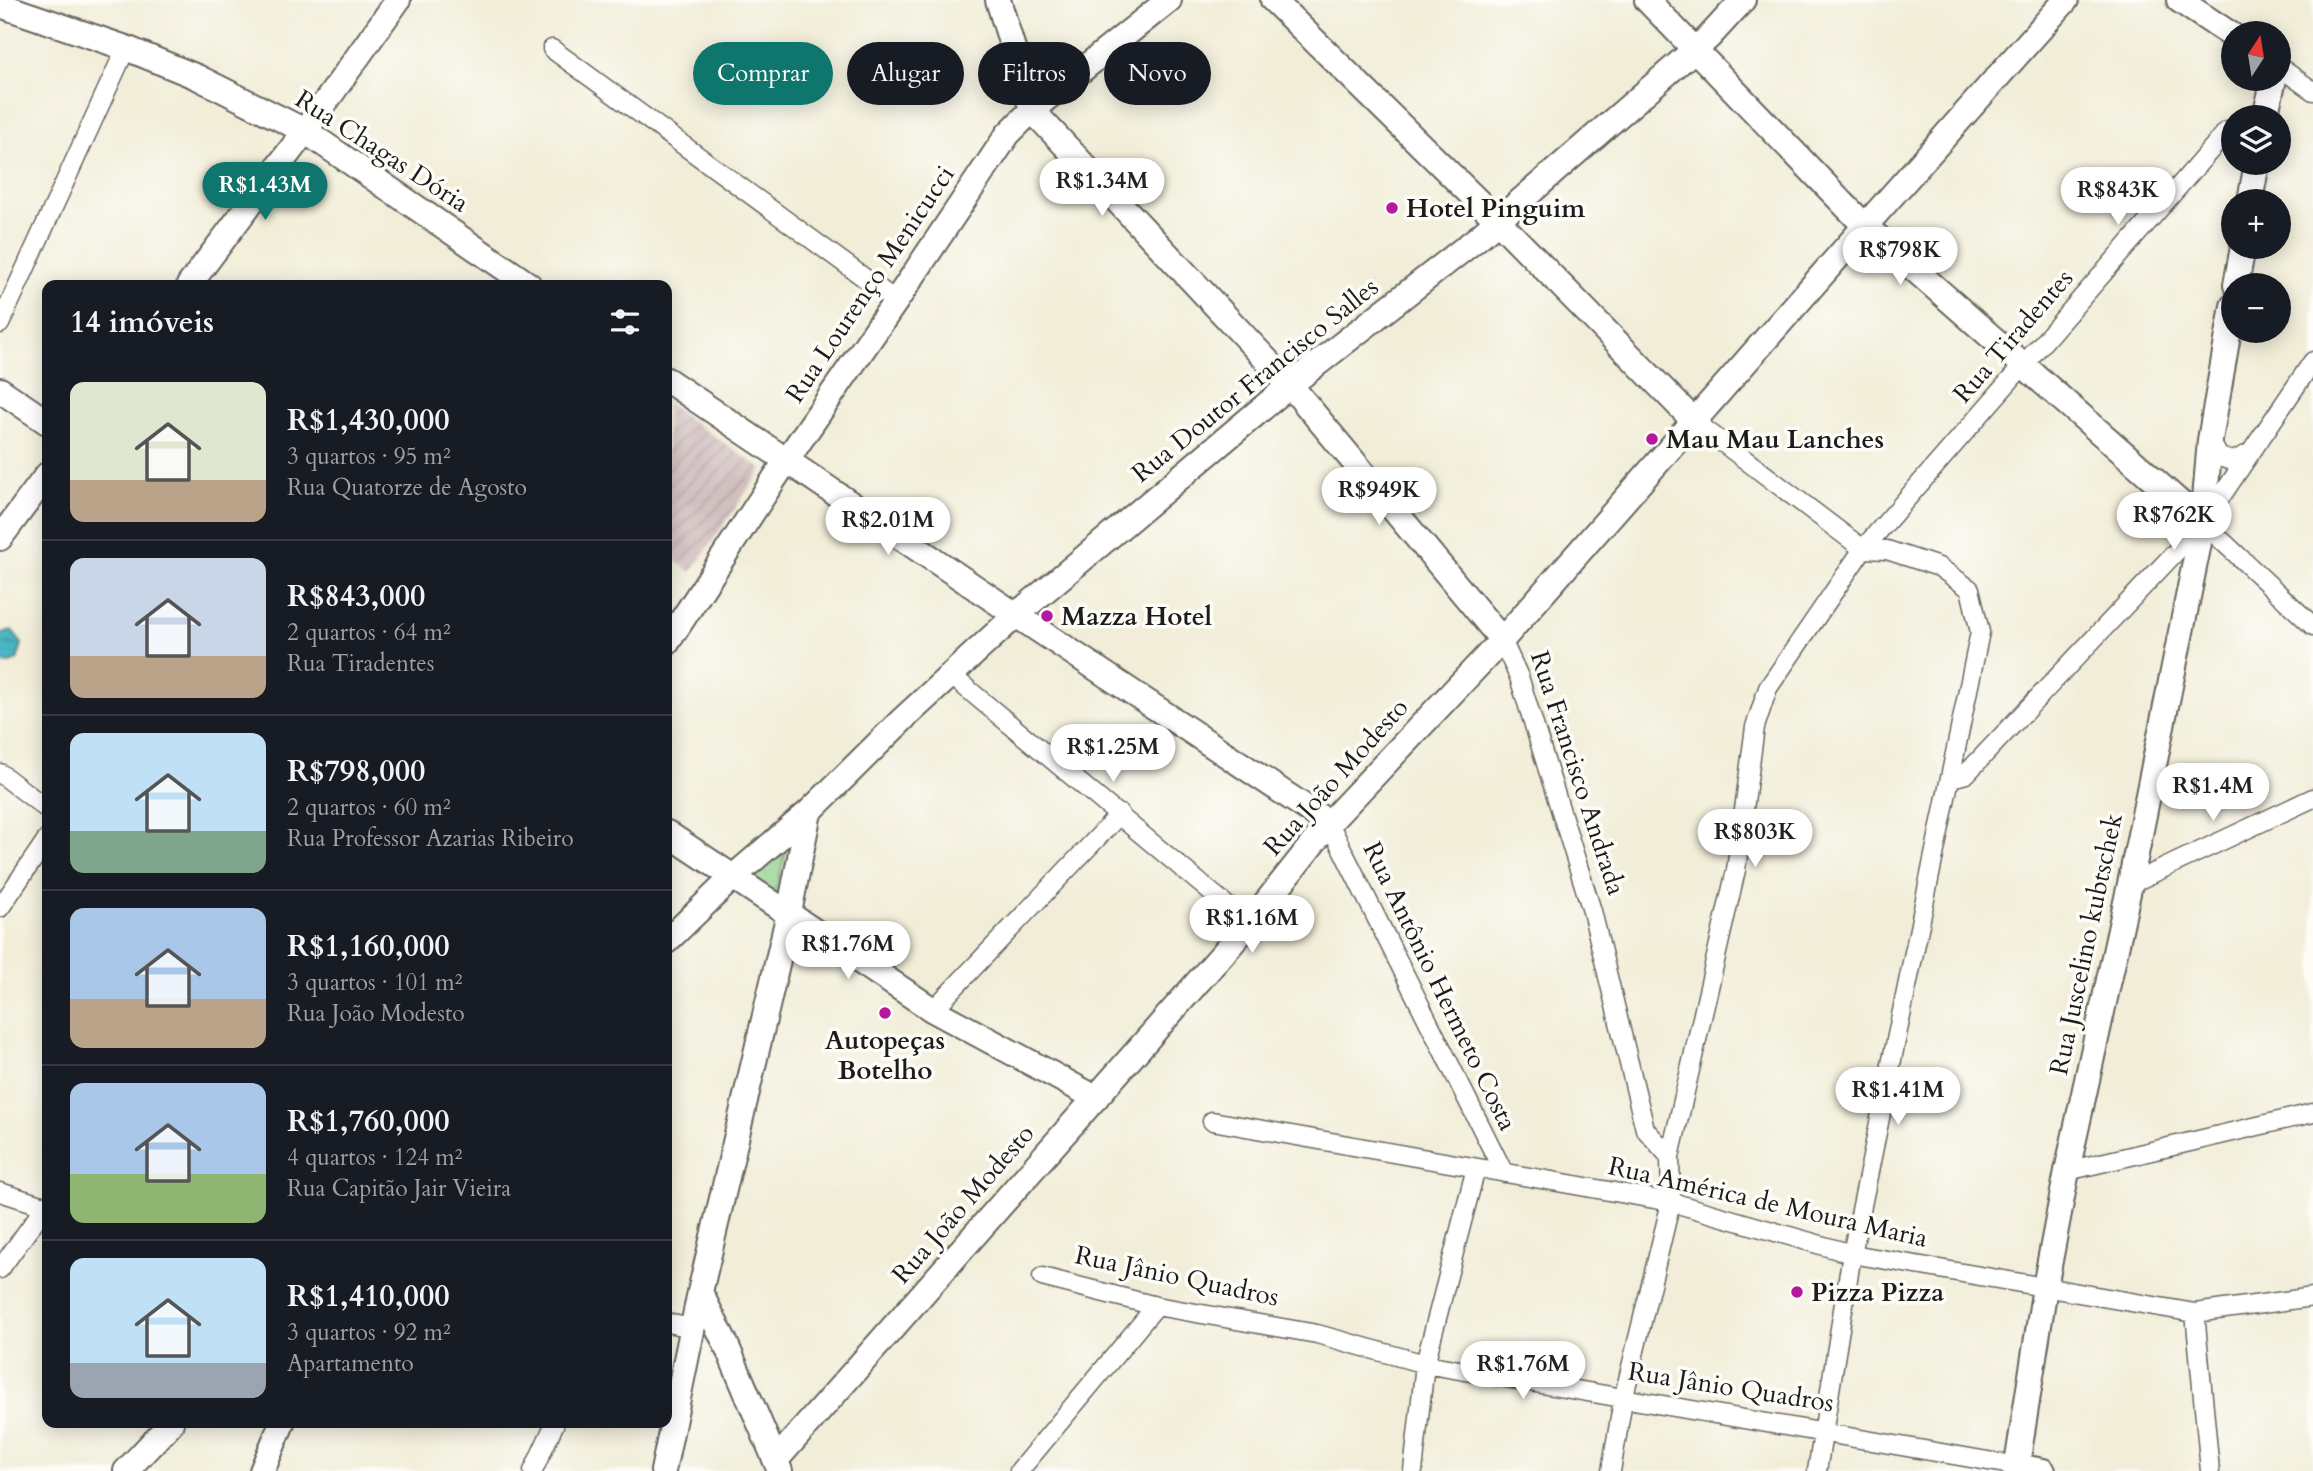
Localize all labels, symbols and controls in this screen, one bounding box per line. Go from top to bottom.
north arrow [2221,21,2291,91]
map controls [2221,21,2291,343]
chip: Comprar [693,42,833,105]
chip: Alugar [847,42,964,105]
chip: Filtros [978,42,1090,105]
chip: Novo [1104,42,1211,105]
street label: Rua Chagas Dória [288,82,476,220]
button: layers [2221,105,2291,175]
pin: R$1.34M [1037,158,1167,218]
street label: Rua Lourenço Menicucci [777,159,963,409]
pin: R$1.43M [200,162,330,222]
text: R$1.34M [1055,165,1149,196]
pin: R$843K [2061,168,2175,227]
text: R$1.43M [218,169,312,200]
text: R$843K [2077,174,2159,205]
button: + [2221,189,2291,259]
place label: Hotel Pinguim [1406,191,1585,226]
marker: Hotel Pinguim [1384,200,1400,216]
pin: R$798K [1843,228,1957,287]
text: R$798K [1859,234,1941,265]
street label: Rua Tiradentes [1945,262,2081,410]
street label: Rua Doutor Francisco Salles [1124,270,1386,490]
button: − [2221,273,2291,343]
text: 14 imóveis [70,302,214,343]
icon: filters [606,303,644,341]
text: R$1,430,000 [287,400,450,441]
icon: home [126,410,210,494]
place label: Mau Mau Lanches [1666,422,1884,457]
marker: Mau Mau Lanches [1644,431,1660,447]
text: 3 quartos · 95 m² [287,441,451,472]
pin: R$949K [1322,468,1436,527]
text: Rua Quatorze de Agosto [287,472,527,503]
text: R$949K [1338,474,1420,505]
pin: R$762K [2117,492,2231,552]
pin: R$2.01M [823,498,953,557]
text: R$762K [2133,499,2215,530]
text: R$2.01M [841,504,935,535]
text: R$843,000 [287,576,425,617]
icon: home [126,586,210,670]
place label: Mazza Hotel [1061,599,1213,634]
marker: Mazza Hotel [1039,608,1055,624]
text: 2 quartos · 64 m² [287,617,451,648]
street label: Rua Francisco Andrada [1522,647,1634,899]
text: Rua Tiradentes [287,648,435,679]
street label: Rua João Modesto [1256,691,1416,863]
pin: R$1.25M [1048,724,1178,784]
text: R$1.25M [1066,731,1160,762]
text: R$798,000 [287,751,425,792]
icon: home [126,761,210,845]
pin: R$1.4M [2156,764,2270,823]
text: R$1.4M [2172,770,2254,801]
text: 2 quartos · 60 m² [287,792,451,823]
pin: R$803K [1698,810,1812,869]
street label: Rua Juscelino kubtschek [2041,810,2131,1078]
text: R$803K [1714,816,1796,847]
text: Rua Professor Azarias Ribeiro [287,823,574,854]
street label: Rua Antônio Hermeto Costa [1355,836,1525,1136]
pin: R$1.16M [1187,895,1317,955]
text: R$1.16M [1205,902,1299,933]
pin: R$1.76M [783,922,913,981]
text: R$1,160,000 [287,926,450,967]
text: R$1.76M [801,928,895,959]
icon: home [126,936,210,1020]
text: 3 quartos · 101 m² [287,967,462,998]
text: Rua João Modesto [287,998,465,1029]
marker: Autopeças Botelho [877,1005,893,1021]
place label: Autopeças Botelho [825,1023,945,1088]
pin: R$1.41M [1833,1068,1963,1127]
text: R$1.41M [1851,1074,1945,1105]
text: R$1,760,000 [287,1101,450,1142]
icon: home [126,1111,210,1195]
street label: Rua João Modesto [884,1117,1042,1291]
text: 4 quartos · 124 m² [287,1142,462,1173]
street label: Rua América de Moura Maria [1605,1148,1931,1256]
text: Rua Capitão Jair Vieira [287,1173,511,1204]
street label: Rua Jânio Quadros [1072,1237,1282,1315]
place label: Pizza Pizza [1811,1275,1944,1310]
text: R$1,410,000 [287,1276,450,1317]
marker: Pizza Pizza [1789,1284,1805,1300]
icon: home [126,1286,210,1370]
text: 3 quartos · 92 m² [287,1317,451,1348]
pin: R$1.76M [1458,1342,1588,1401]
text: Apartamento [287,1348,414,1379]
text: R$1.76M [1476,1348,1570,1379]
street label: Rua Jânio Quadros [1626,1353,1836,1421]

